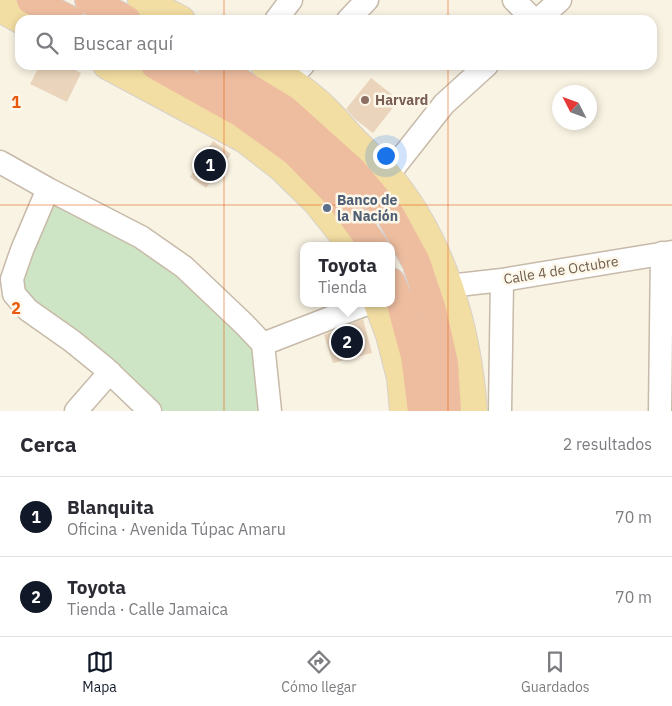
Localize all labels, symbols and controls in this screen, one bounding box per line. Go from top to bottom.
search box [15,15,657,70]
icon: search [33,29,61,57]
text: Buscar aquí [73,31,173,55]
north arrow [552,85,597,130]
place label: Harvard [375,91,428,109]
text: 1 [11,92,21,112]
marker: Harvard [359,94,371,106]
your location [373,143,399,169]
pin: 1 [194,146,226,184]
place label: Banco de la Nación [337,191,398,225]
marker: Banco de la Nación [321,202,333,214]
popup [300,242,395,307]
street label: Calle 4 de Octubre [502,252,620,288]
text: Toyota [318,253,377,277]
text: Tienda [318,277,367,297]
text: 2 [11,298,21,318]
pin: 2 [331,323,363,361]
text: Cerca [20,430,77,458]
text: 2 resultados [563,434,652,454]
text: Blanquita [67,495,154,519]
text: 1 [31,507,41,527]
text: 70 m [615,507,652,527]
text: Oficina · Avenida Túpac Amaru [67,519,286,539]
text: Toyota [67,575,126,599]
text: 2 [31,587,41,607]
text: 70 m [615,587,652,607]
text: Tienda · Calle Jamaica [67,599,228,619]
tab: Mapa [82,648,117,696]
tab: Cómo llegar [281,648,356,696]
tab: Guardados [521,648,590,696]

